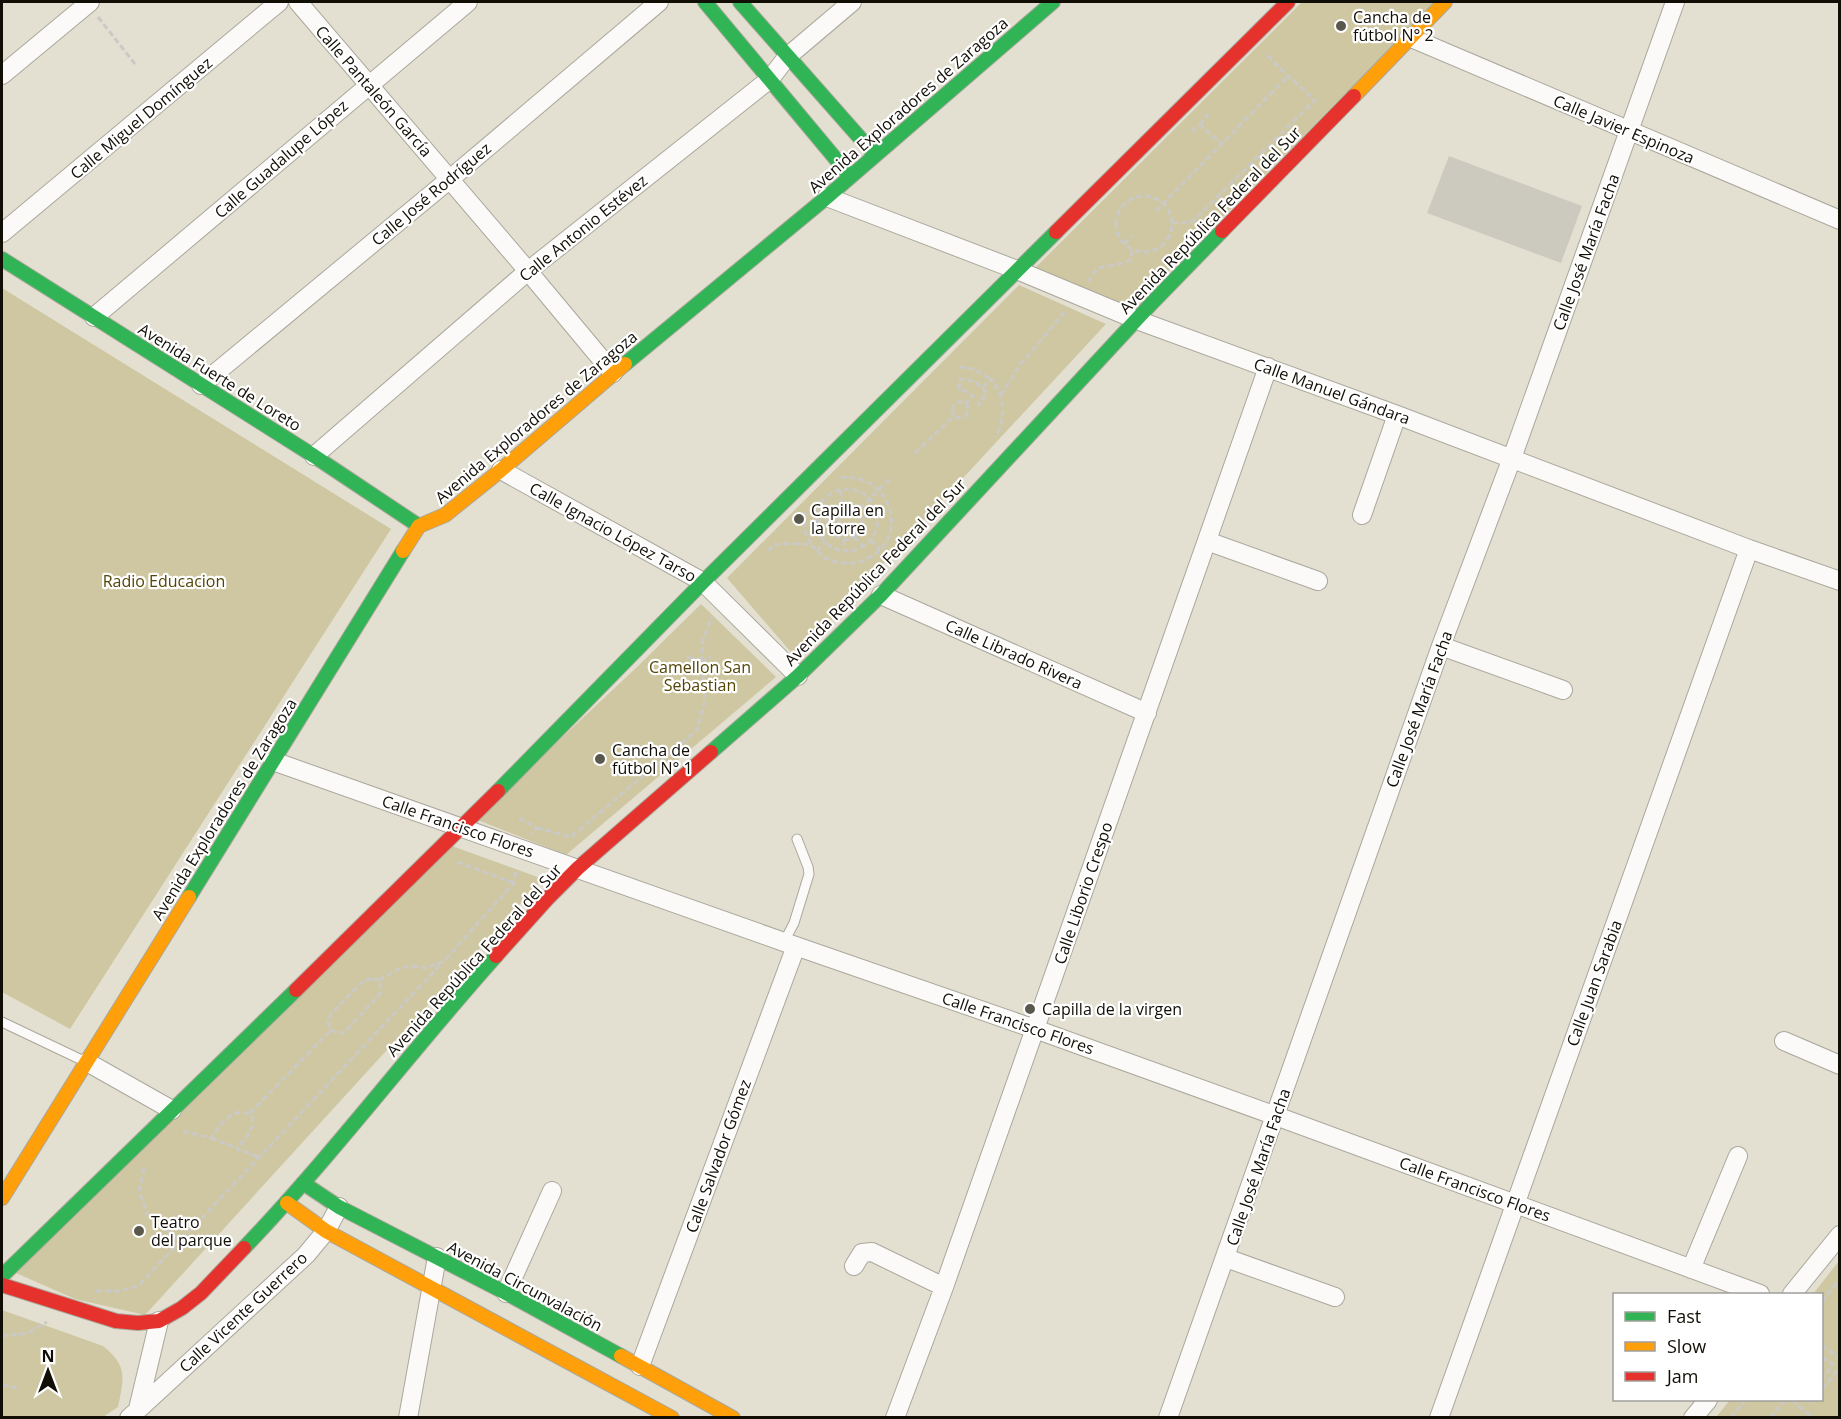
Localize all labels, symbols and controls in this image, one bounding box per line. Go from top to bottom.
place label: Cancha de fútbol N° 2 [1353,6,1434,46]
street label: Avenida Exploradores de Zaragoza [804,12,1012,198]
marker: Cancha de fútbol N° 2 [1334,19,1348,33]
street label: Calle Pantaleón García [311,21,437,161]
street label: Calle Miguel Domínguez [65,52,217,184]
street label: Calle Javier Espinoza [1550,89,1698,169]
street label: Calle Guadalupe López [210,95,352,223]
street label: Avenida República Federal del Sur [1114,121,1306,318]
street label: Calle José Rodríguez [367,137,495,251]
street label: Calle Antonio Estévez [514,169,652,287]
street label: Calle José María Facha [1547,171,1625,333]
street label: Avenida Fuerte de Loreto [134,318,306,436]
street label: Avenida Exploradores de Zaragoza [430,326,642,508]
street label: Calle Manuel Gándara [1251,352,1413,430]
street label: Avenida República Federal del Sur [779,473,971,670]
street label: Calle Ignacio López Tarso [526,477,700,587]
place label: Capilla en la torre [811,499,884,539]
marker: Capilla en la torre [792,512,806,526]
park label: Radio Educacion [103,570,225,592]
street label: Calle Librado Rivera [942,614,1086,694]
street label: Calle José María Facha [1380,628,1458,790]
park label: Camellon San Sebastian [649,656,751,696]
street label: Avenida Exploradores de Zaragoza [146,694,302,924]
place label: Cancha de fútbol N° 1 [612,739,693,779]
marker: Cancha de fútbol N° 1 [593,752,607,766]
street label: Calle Francisco Flores [379,790,537,862]
street label: Calle Liborio Crespo [1048,819,1118,967]
street label: Avenida República Federal del Sur [381,858,567,1061]
street label: Calle Juan Sarabia [1561,917,1627,1049]
street label: Calle Francisco Flores [939,987,1097,1059]
place label: Capilla de la virgen [1042,998,1182,1020]
marker: Capilla de la virgen [1023,1002,1037,1016]
street label: Calle Salvador Gómez [680,1076,756,1236]
street label: Calle José María Facha [1221,1085,1295,1249]
street label: Calle Francisco Flores [1396,1151,1554,1227]
place label: Teatro del parque [151,1211,232,1251]
marker: Teatro del parque [132,1224,146,1238]
street label: Avenida Circunvalación [444,1236,606,1336]
street label: Calle Vicente Guerrero [174,1247,312,1377]
legend [1613,1293,1823,1401]
text: Fast [1667,1304,1701,1328]
text: Slow [1667,1334,1706,1358]
north arrow [18,1341,78,1401]
text: N [41,1345,55,1367]
text: Jam [1665,1364,1699,1388]

